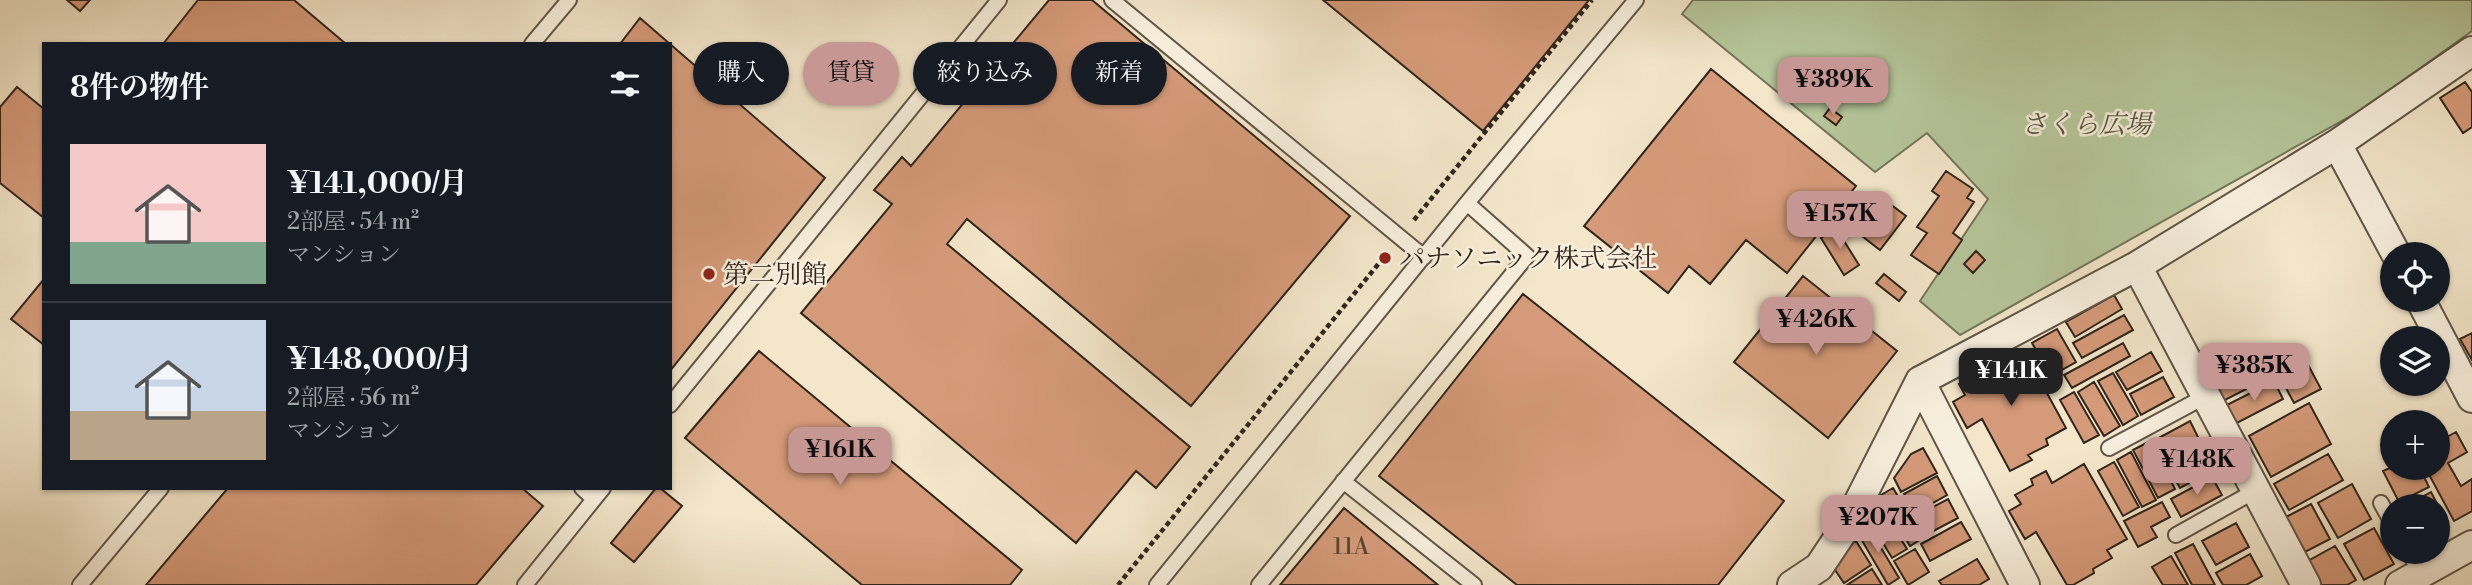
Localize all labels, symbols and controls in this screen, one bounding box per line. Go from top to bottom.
chip: 購入 [693,42,789,105]
chip: 賃貸 [803,42,899,105]
chip: 絞り込み [913,42,1057,105]
chip: 新着 [1071,42,1167,105]
pin: ¥389K [1784,58,1882,117]
icon: filters [606,65,644,103]
text: ¥389K [1793,66,1873,94]
text: 8件の物件 [70,69,209,107]
park label: さくら広場 [2021,109,2153,141]
text: ¥141,000/月 [287,165,468,203]
icon: home [126,172,210,256]
pin: ¥157K [1791,191,1889,251]
text: ¥157K [1803,200,1877,228]
text: 2部屋 · 54 m² [287,208,419,236]
text: マンション [287,241,401,269]
map controls [2380,242,2450,564]
button: locate [2380,242,2450,312]
place label: パナソニック株式会社 [1399,243,1657,275]
marker: パナソニック株式会社 [1377,250,1393,266]
place label: 第二別館 [723,259,827,291]
marker: 第二別館 [701,266,717,282]
pin: ¥426K [1767,298,1865,357]
text: ¥426K [1776,306,1856,334]
button: layers [2380,326,2450,396]
text: ¥148,000/月 [287,341,473,379]
pin: ¥385K [2205,344,2303,403]
icon: home [126,348,210,432]
pin: ¥141K [1962,348,2060,408]
text: ¥385K [2214,352,2294,380]
text: ¥141K [1975,357,2047,385]
text: 2部屋 · 56 m² [287,384,419,412]
button: + [2380,410,2450,480]
text: マンション [287,417,401,445]
pin: ¥161K [791,428,889,487]
text: ¥161K [804,436,876,464]
pin: ¥148K [2148,438,2246,497]
text: ¥148K [2159,446,2235,474]
button: − [2380,494,2450,564]
pin: ¥207K [1829,496,1927,555]
text: ¥207K [1838,504,1918,532]
house number: 11A [1333,533,1370,561]

